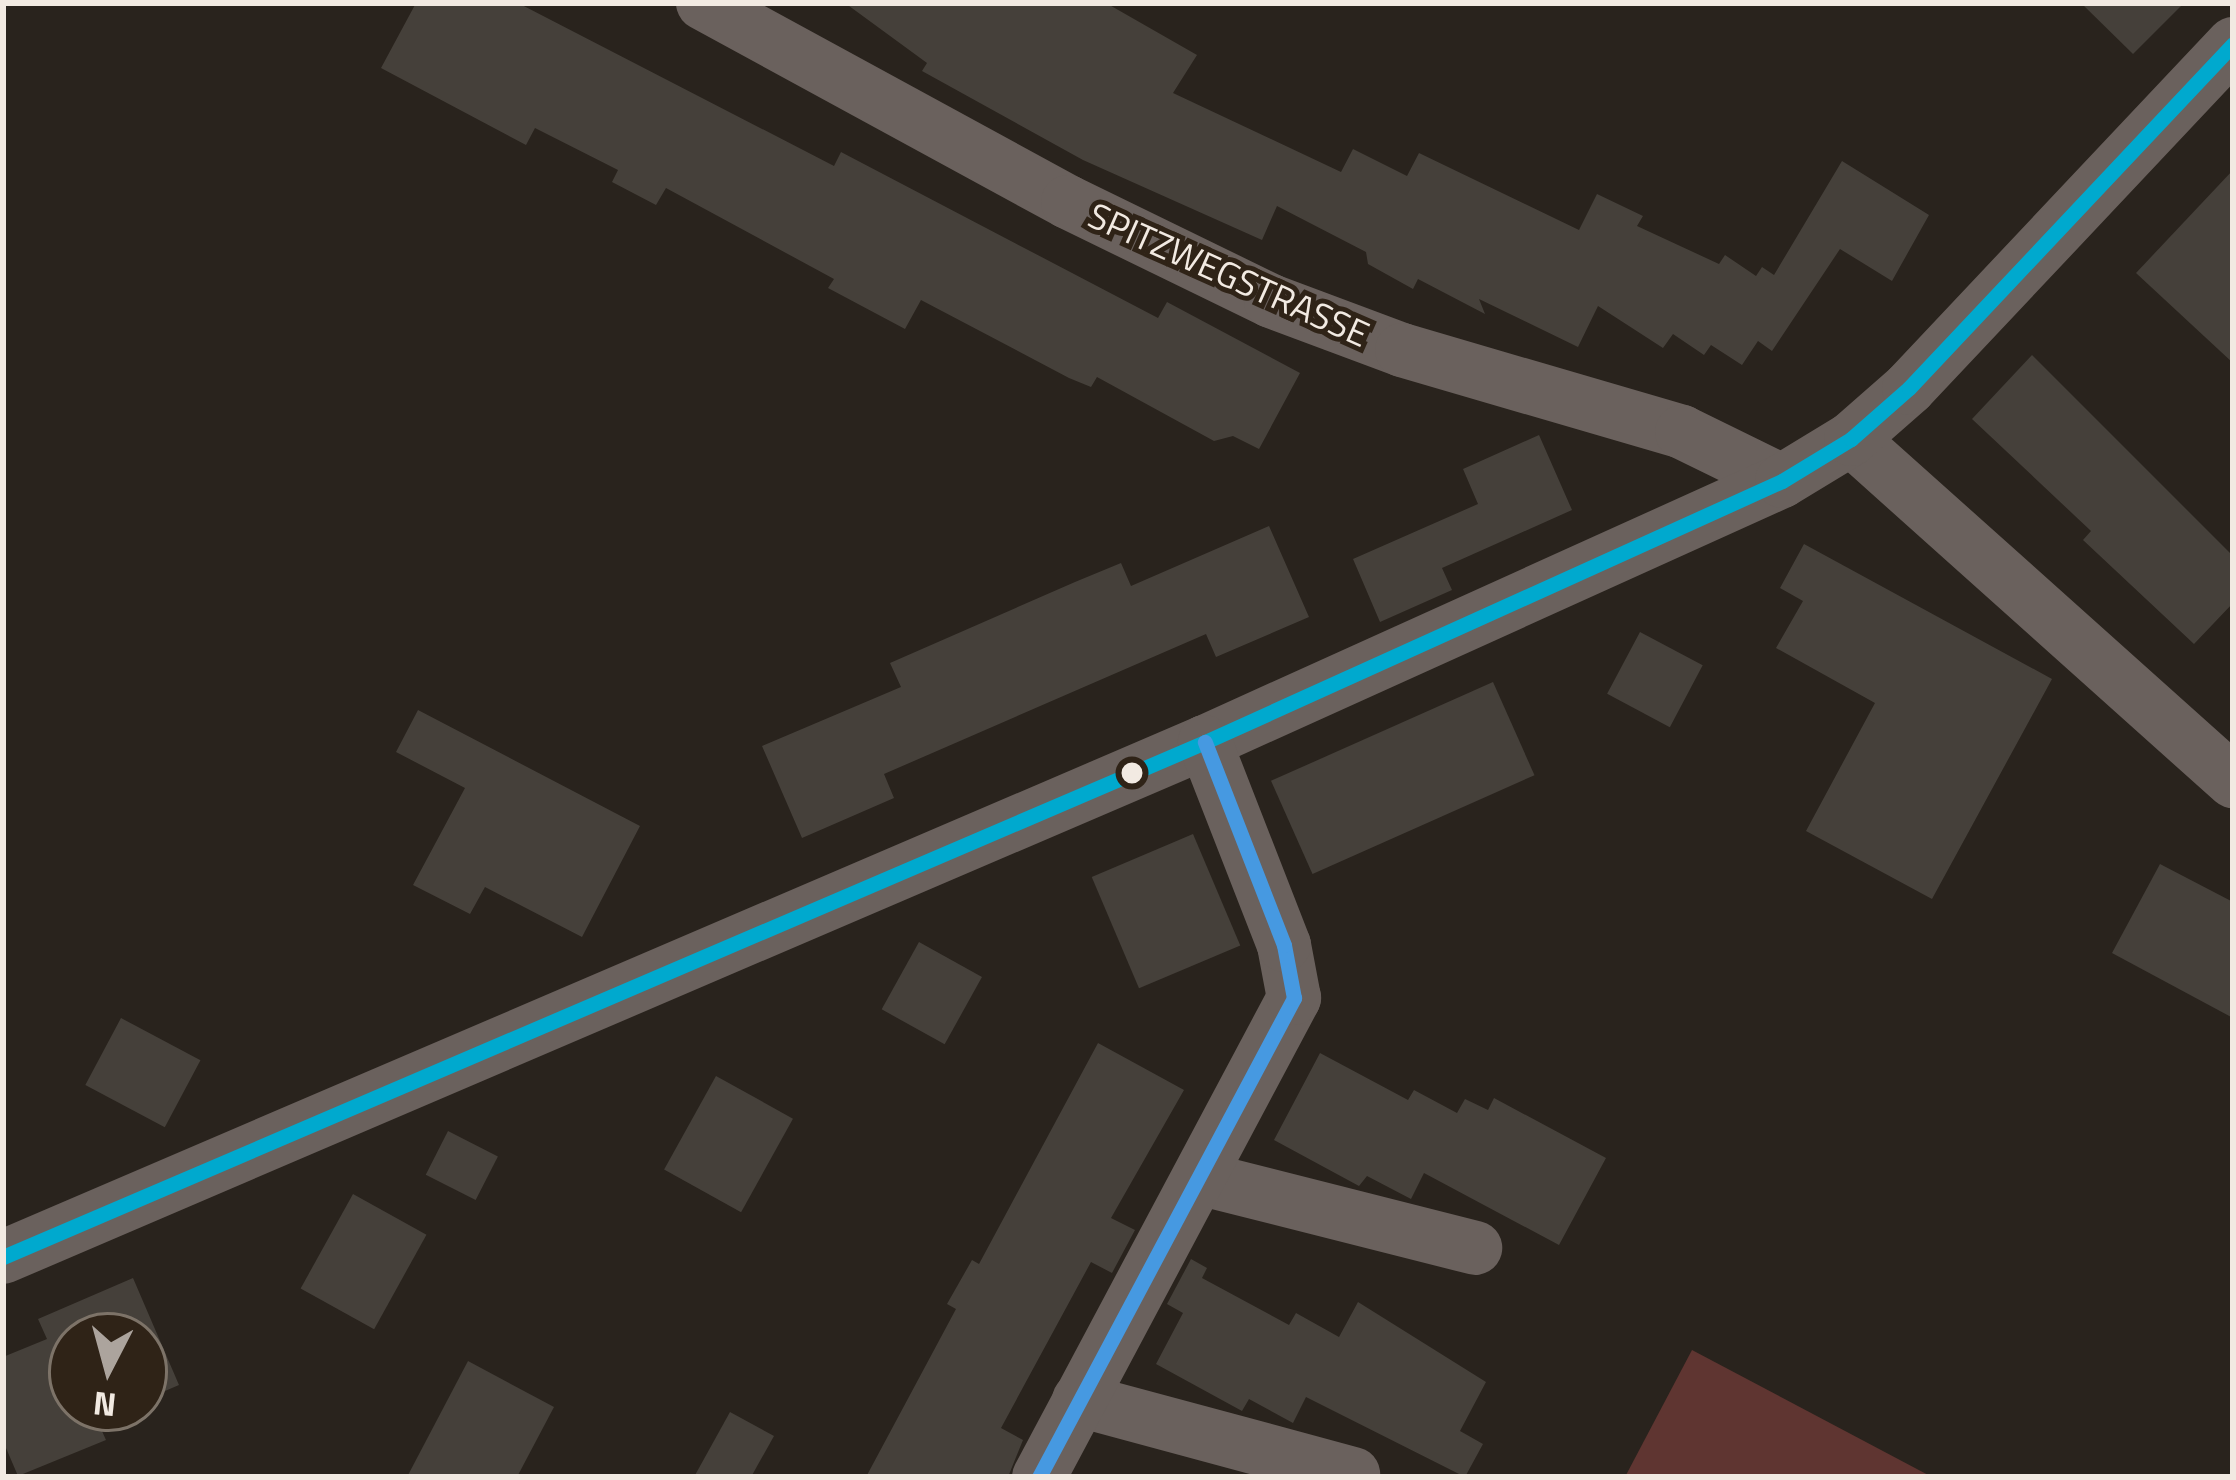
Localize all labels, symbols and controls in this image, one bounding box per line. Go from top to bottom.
street label: SPITZWEGSTRASSE [1082,193,1376,355]
unlabelled marker [1121,762,1143,784]
north arrow [48,1312,168,1432]
text: N [91,1379,119,1431]

